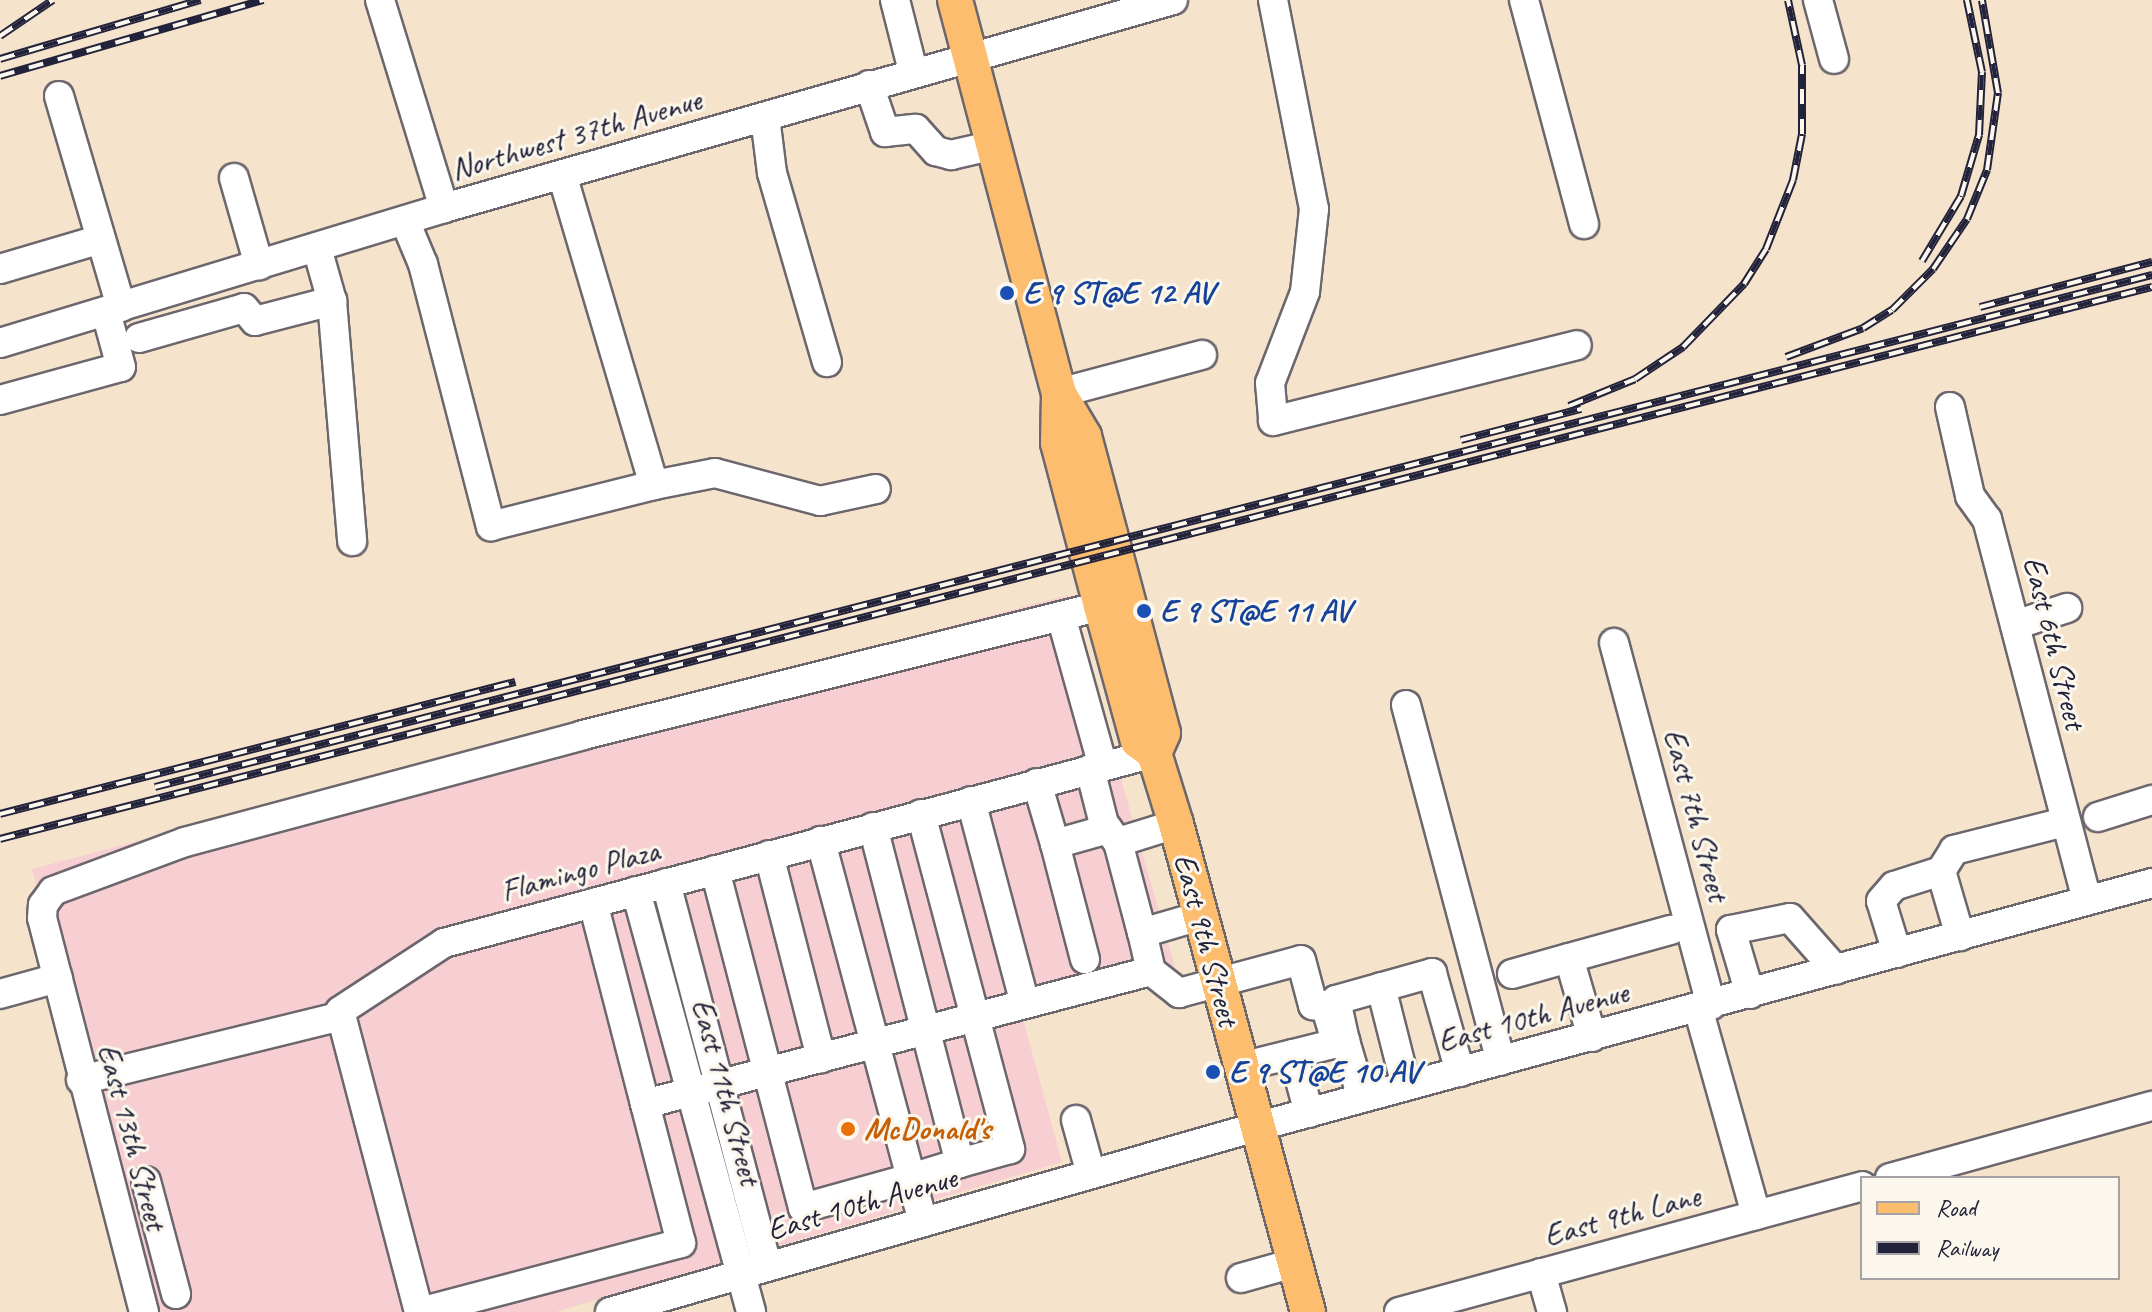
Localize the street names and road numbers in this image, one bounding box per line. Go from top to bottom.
street label: Northwest 37th Avenue [446,81,706,189]
street label: East 6th Street [2014,552,2094,734]
street label: East 7th Street [1655,724,1737,906]
street label: Flamingo Plaza [497,831,663,911]
street label: East 9th Street [1165,849,1247,1031]
street label: East 10th Avenue [1434,973,1632,1061]
street label: East 11th Street [683,995,769,1189]
street label: East 13th Street [89,1040,175,1234]
street label: East 10th Avenue [763,1159,961,1249]
street label: East 9th Lane [1540,1177,1704,1255]

